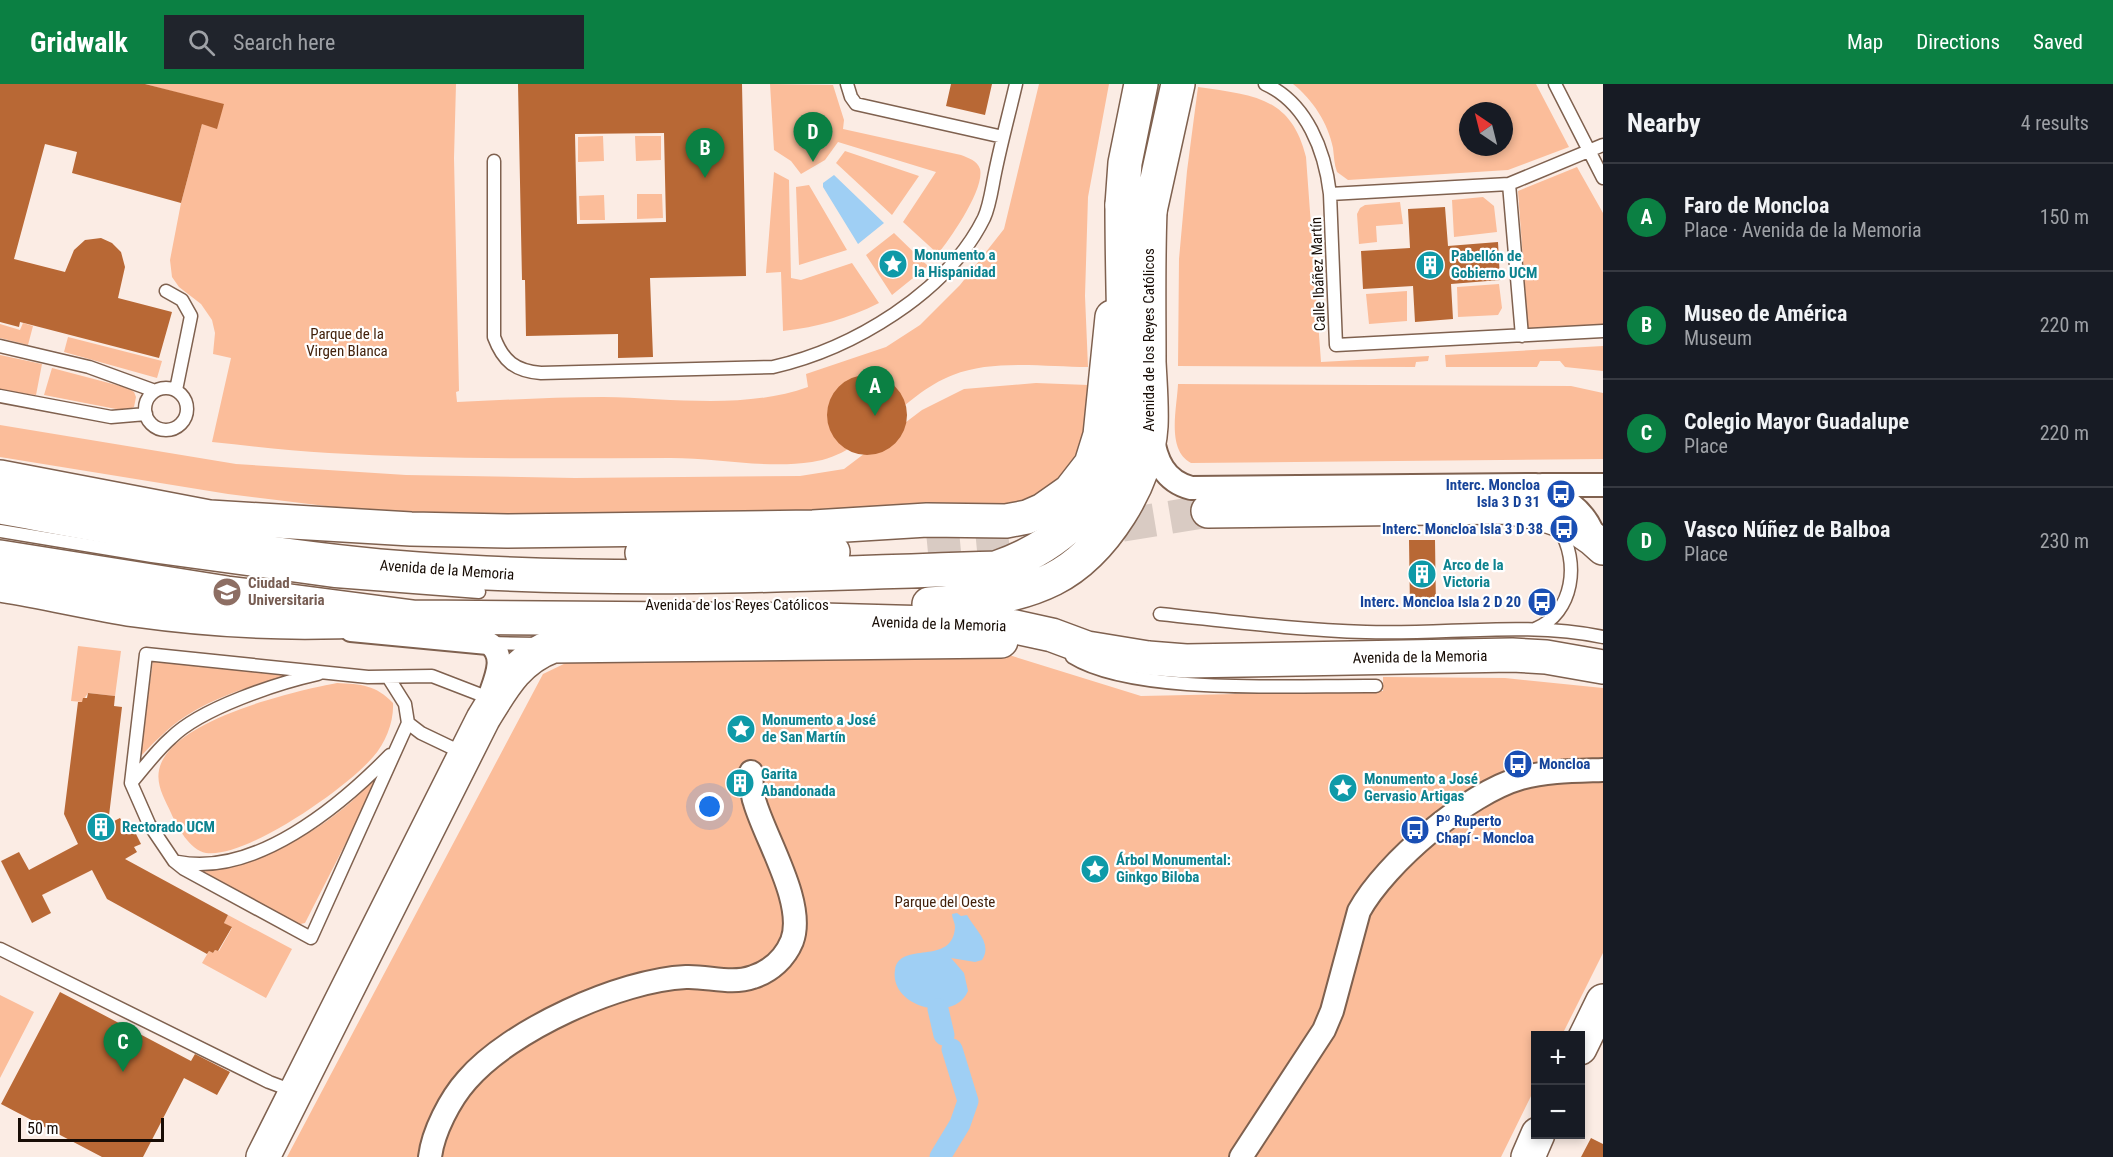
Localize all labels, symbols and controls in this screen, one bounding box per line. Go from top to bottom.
search box [164,15,584,69]
text: Gridwalk [30,26,128,59]
icon: search [185,26,218,59]
text: Search here [233,30,335,55]
text: Map [1847,30,1883,54]
text: Directions [1916,30,2000,54]
text: Saved [2033,30,2083,54]
north arrow [1459,102,1513,156]
text: Nearby [1627,108,1701,138]
text: 4 results [2021,111,2089,135]
pin: D [794,112,832,162]
pin: B [686,128,724,178]
text: Faro de Moncloa [1684,193,1829,218]
text: A [1641,205,1652,229]
text: 150 m [2040,205,2089,229]
street label: Calle Ibáñez Martín [1307,217,1329,331]
text: Place · Avenida de la Memoria [1684,218,1922,242]
place label: Monumento a la Hispanidad [914,246,996,281]
place label: Pabellón de Gobierno UCM [1451,247,1537,282]
place icon: Monumento a la Hispanidad [877,248,909,280]
street label: Avenida de los Reyes Católicos [1140,248,1158,432]
building icon: Pabellón de Gobierno UCM [1414,249,1446,281]
text: Museo de América [1684,301,1847,326]
text: B [1641,313,1652,337]
text: 220 m [2040,313,2089,337]
park label: Parque de la Virgen Blanca [306,325,388,360]
text: Museum [1684,326,1752,350]
pin: A [856,366,894,416]
text: Colegio Mayor Guadalupe [1684,409,1909,434]
text: C [1641,421,1652,445]
text: 220 m [2040,421,2089,445]
text: Place [1684,434,1728,458]
place label: Interc. Moncloa Isla 3 D 31 [1446,476,1540,511]
bus stop icon: Interc. Moncloa Isla 3 D 31 [1545,478,1577,510]
bus stop icon: Interc. Moncloa Isla 3 D 38 [1548,513,1580,545]
text: Vasco Núñez de Balboa [1684,517,1890,542]
place label: Interc. Moncloa Isla 3 D 38 [1382,520,1543,538]
text: D [1641,529,1652,553]
text: 230 m [2040,529,2089,553]
text: Place [1684,542,1728,566]
street label: Avenida de la Memoria [379,556,515,584]
place label: Arco de la Victoria [1443,556,1504,591]
building icon: Arco de la Victoria [1406,558,1438,590]
place label: Ciudad Universitaria [248,574,325,609]
school or university icon: Ciudad Universitaria [211,576,243,608]
bus stop icon: Interc. Moncloa Isla 2 D 20 [1526,586,1558,618]
place label: Interc. Moncloa Isla 2 D 20 [1360,593,1521,611]
street label: Avenida de los Reyes Católicos [645,596,829,614]
street label: Avenida de la Memoria [871,613,1007,635]
street label: Avenida de la Memoria [1352,647,1488,667]
place label: Monumento a José de San Martín [762,711,876,746]
place icon: Monumento a José de San Martín [725,713,757,745]
bus stop icon: Moncloa [1502,748,1534,780]
place label: Moncloa [1539,755,1590,773]
place label: Garita Abandonada [761,765,836,800]
building icon: Garita Abandonada [724,767,756,799]
place label: Monumento a José Gervasio Artigas [1364,770,1478,805]
place icon: Monumento a José Gervasio Artigas [1327,772,1359,804]
your location [695,792,724,821]
building icon: Rectorado UCM [85,811,117,843]
place label: Pº Ruperto Chapí - Moncloa [1436,812,1534,847]
bus stop icon: Pº Ruperto Chapí - Moncloa [1399,814,1431,846]
place label: Rectorado UCM [122,818,215,836]
place label: Árbol Monumental: Ginkgo Biloba [1116,851,1231,886]
place icon: Árbol Monumental: Ginkgo Biloba [1079,853,1111,885]
park label: Parque del Oeste [895,893,995,911]
pin: C [104,1022,142,1072]
map controls [1531,1031,1585,1139]
button: + [1531,1031,1585,1085]
button: − [1531,1085,1585,1139]
scale bar [18,1115,164,1142]
text: 50 m [27,1119,59,1138]

